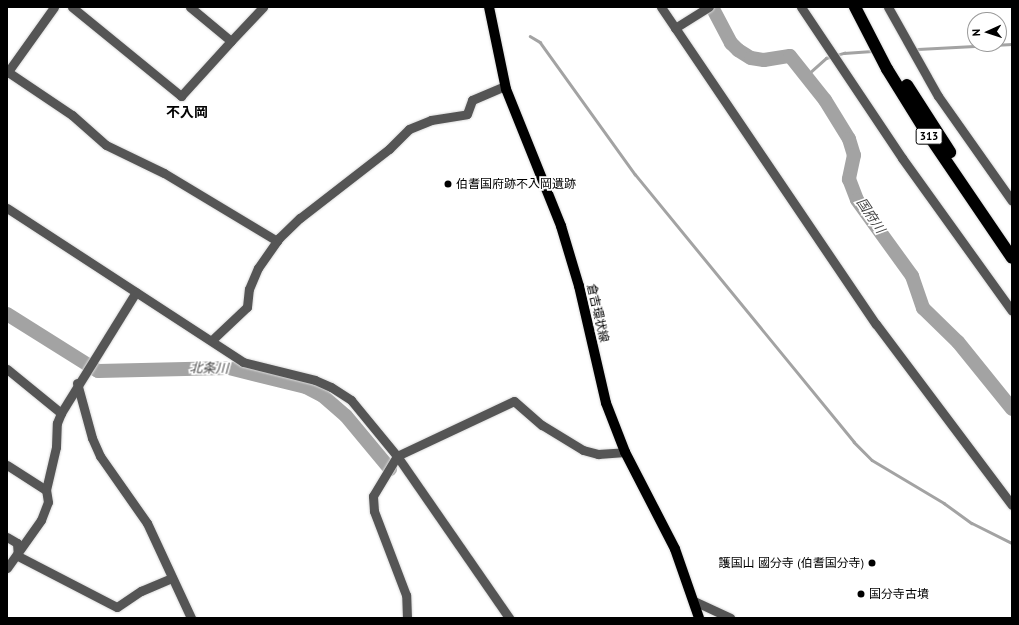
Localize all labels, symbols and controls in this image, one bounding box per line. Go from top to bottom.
north arrow [967,12,1007,52]
text: N [969,29,983,37]
district label: 不入岡 [166,104,208,120]
road number: 313 [915,127,943,145]
place label: 伯耆国府跡不入岡遺跡 [456,177,576,191]
marker: 伯耆国府跡不入岡遺跡 [443,179,453,189]
water label: 国府川 [853,195,887,237]
street label: 倉吉環状線 [584,282,612,344]
water label: 北条川 [189,361,229,377]
place label: 護国山 國分寺 (伯耆国分寺) [719,556,864,570]
marker: 護国山 國分寺 (伯耆国分寺) [867,558,877,568]
place label: 国分寺古墳 [869,587,929,601]
marker: 国分寺古墳 [856,589,866,599]

